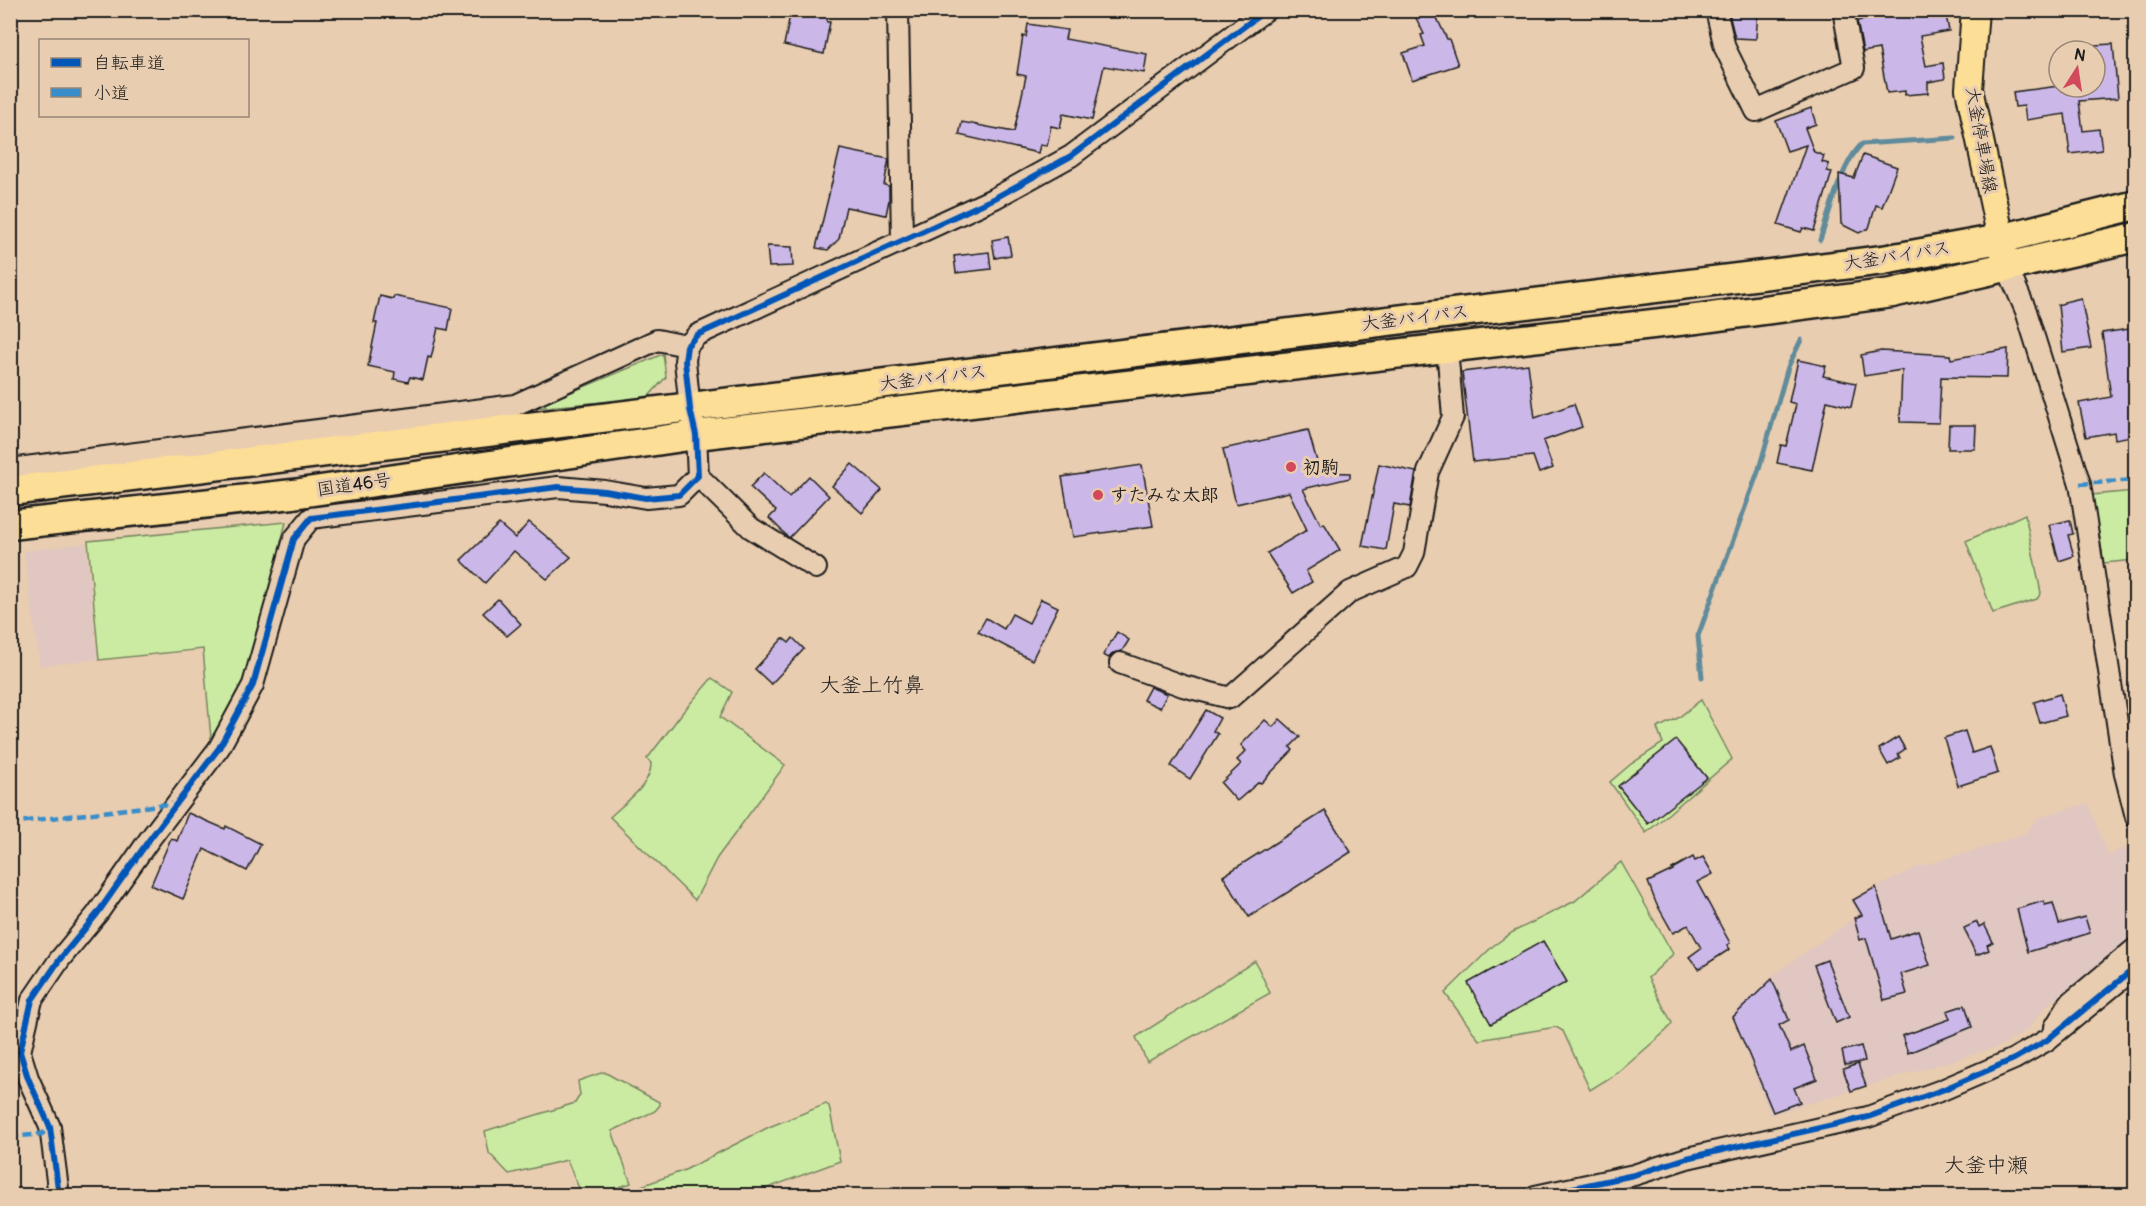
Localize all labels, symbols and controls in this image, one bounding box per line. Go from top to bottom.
legend [39,39,249,117]
north arrow [2047,39,2107,99]
text: N [2073,44,2087,66]
text: 自転車道 [93,52,165,75]
text: 小道 [93,82,129,105]
street label: 大釜停車場線 [1960,85,2002,195]
street label: 大釜バイパス [1842,236,1952,276]
street label: 大釜バイパス [1360,300,1470,336]
street label: 大釜バイパス [878,360,988,396]
place label: 初駒 [1303,456,1339,479]
marker: 初駒 [1284,460,1298,474]
street label: 国道46号 [315,468,393,502]
place label: すたみな太郎 [1110,484,1218,507]
marker: すたみな太郎 [1091,488,1105,502]
district label: 大釜上竹鼻 [820,672,925,699]
district label: 大釜中瀬 [1944,1152,2028,1179]

